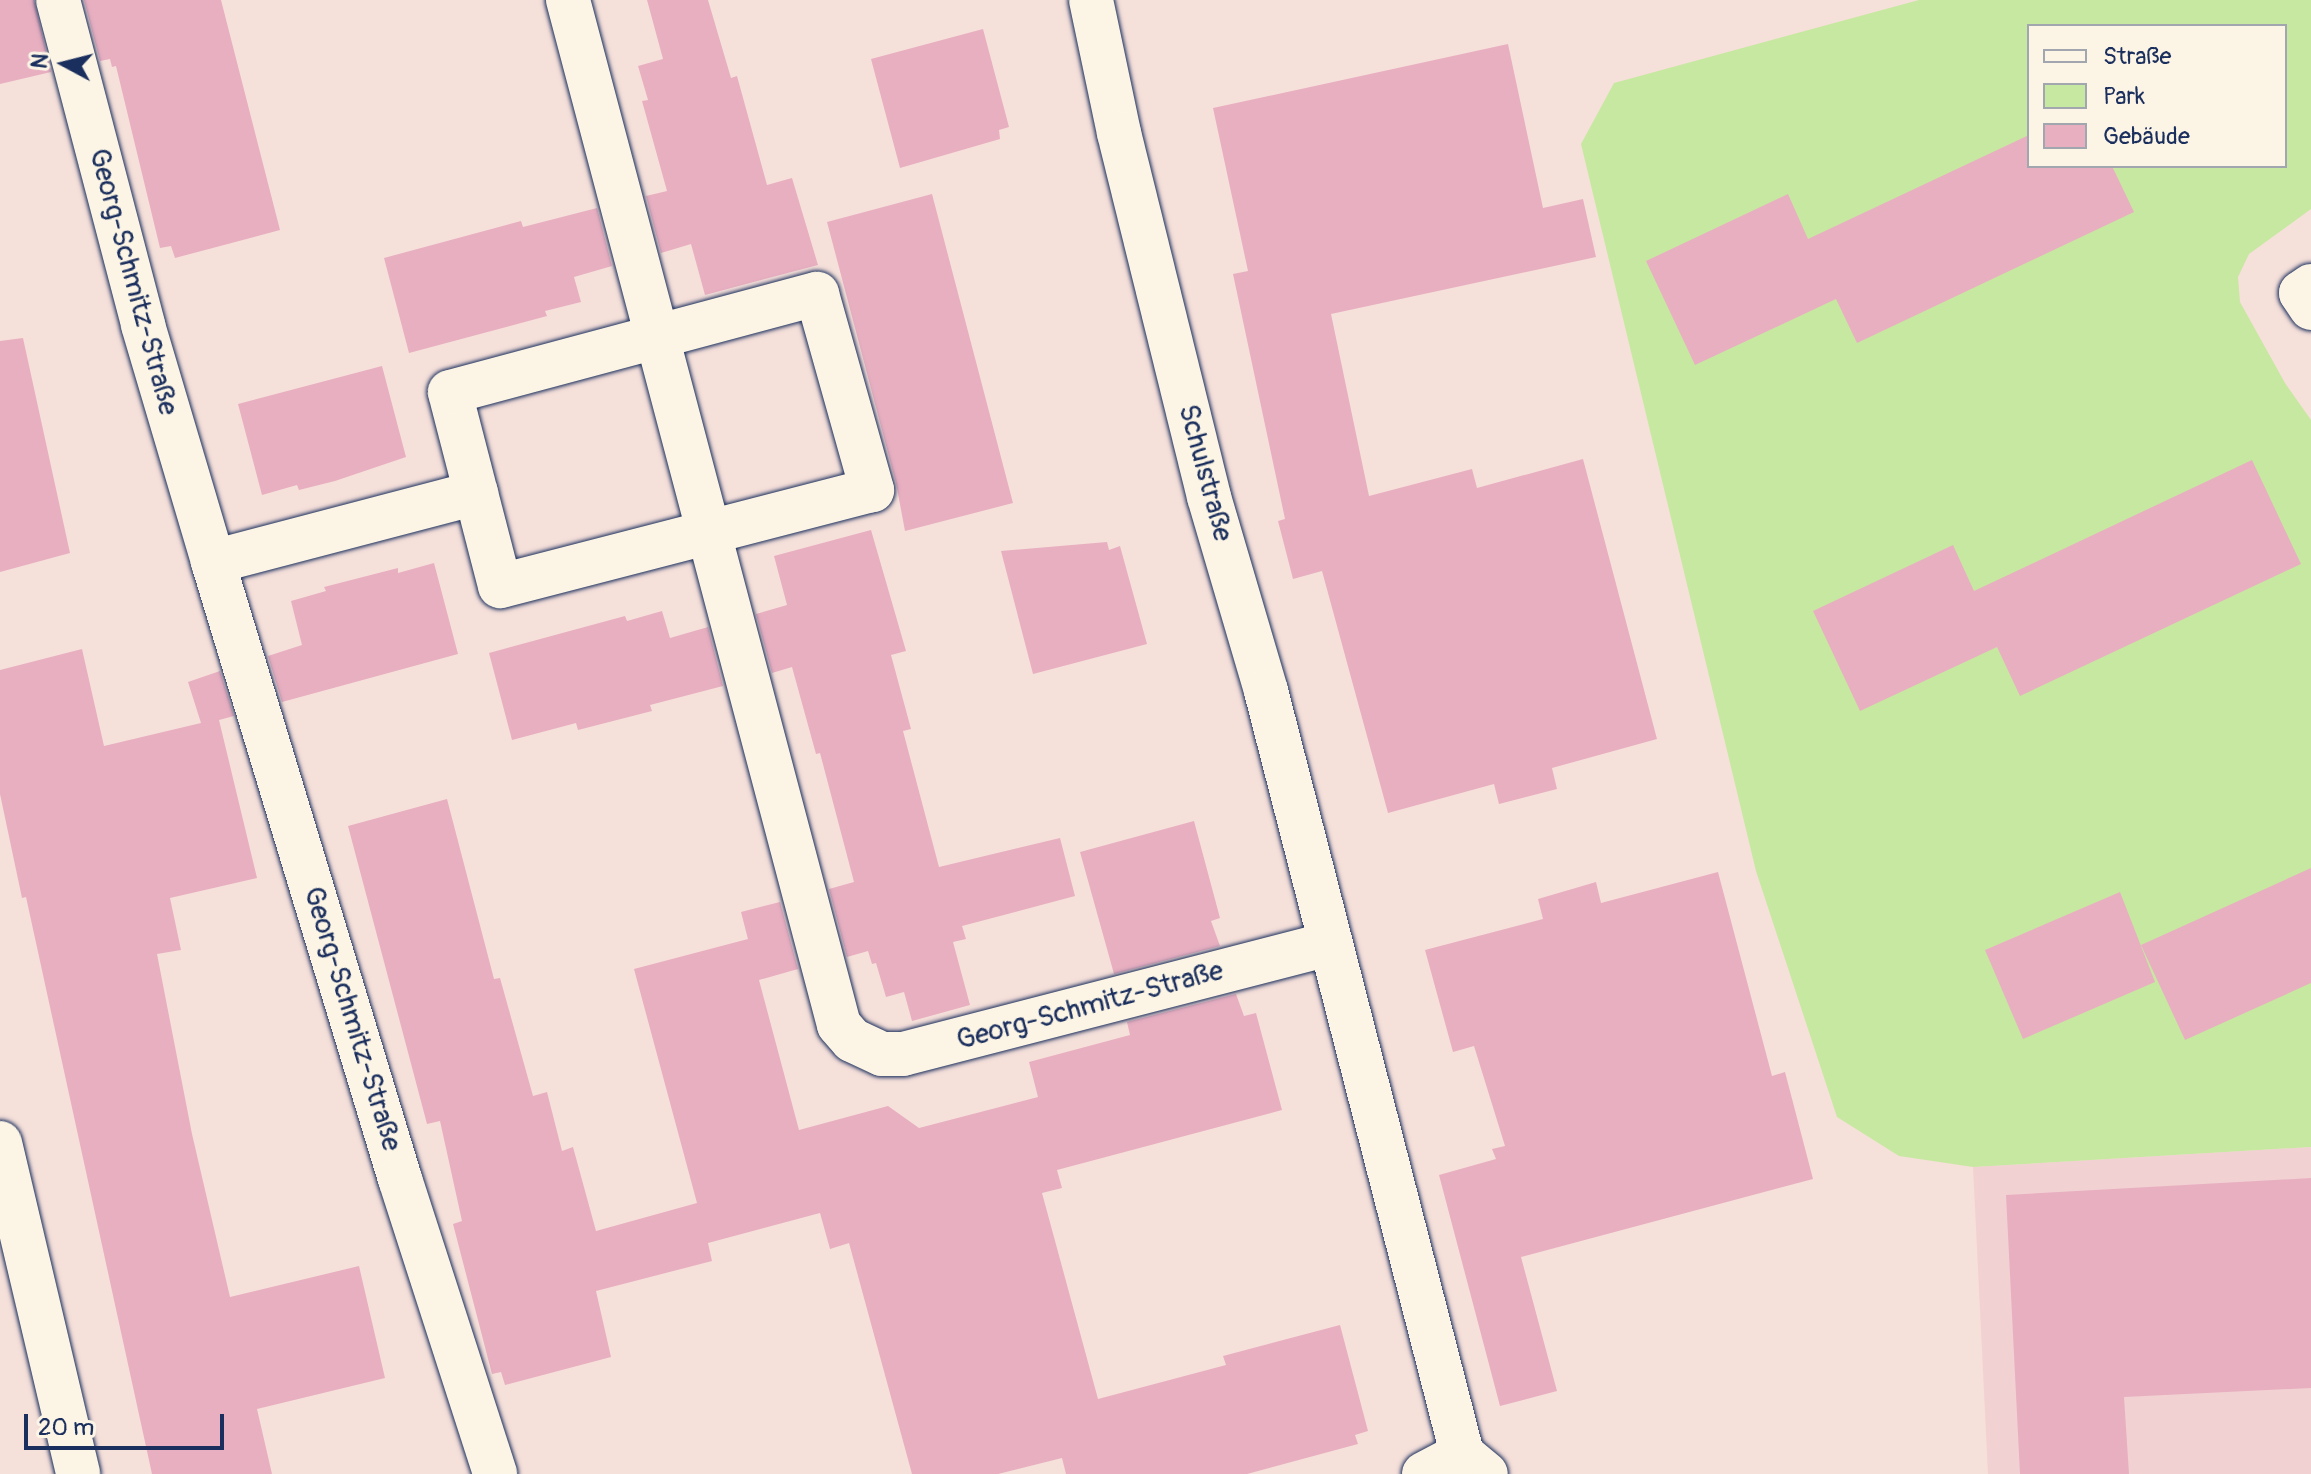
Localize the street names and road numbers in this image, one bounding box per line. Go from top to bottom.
street label: Georg-Schmitz-Straße [81,145,185,419]
street label: Schulstraße [1171,401,1239,545]
street label: Georg-Schmitz-Straße [296,883,408,1155]
street label: Georg-Schmitz-Straße [953,954,1227,1058]

